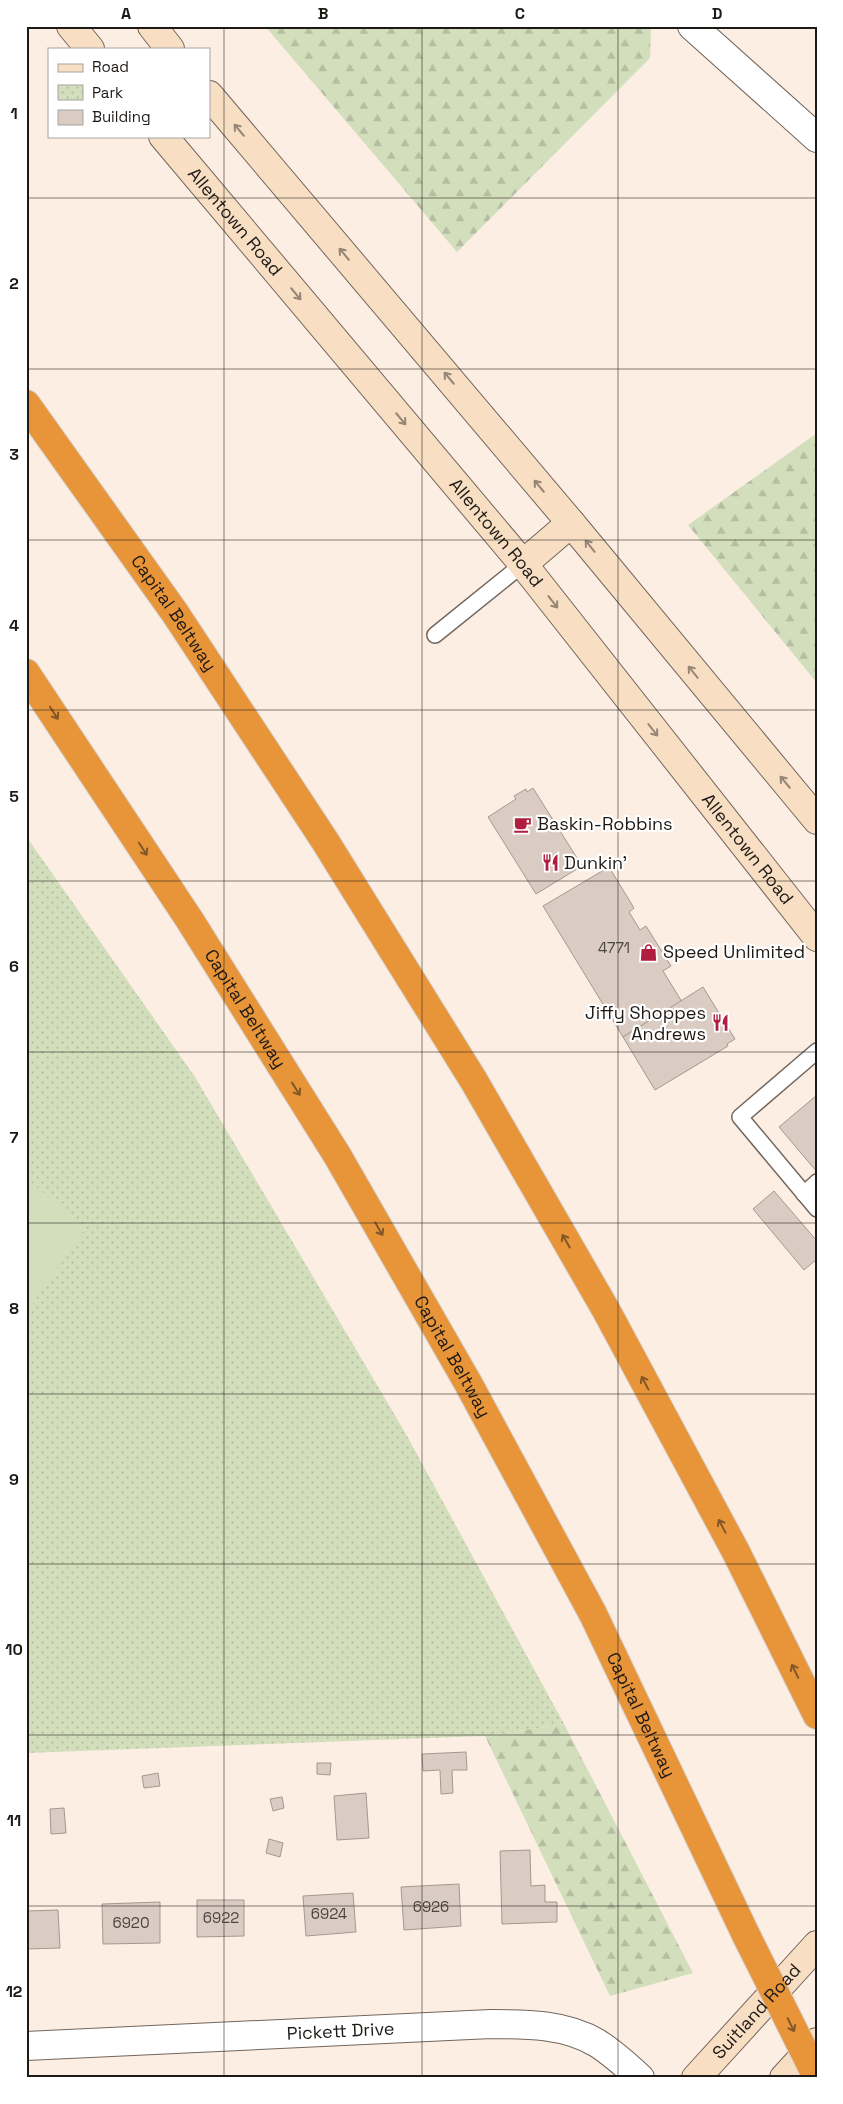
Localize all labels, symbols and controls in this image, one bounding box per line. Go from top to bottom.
text: A [121,3,131,24]
text: B [318,3,328,24]
text: C [515,3,525,24]
text: D [712,3,722,24]
legend [48,48,210,138]
text: Road [92,57,129,76]
text: Park [92,83,123,102]
text: 1 [10,103,18,124]
text: Building [92,107,151,126]
one-way arrow [233,124,244,137]
street label: Allentown Road [183,162,288,280]
one-way arrow [338,248,349,261]
text: 2 [9,273,19,294]
one-way arrow [291,287,302,300]
one-way arrow [443,372,454,385]
one-way arrow [395,412,406,425]
text: 3 [9,444,19,465]
street label: Allentown Road [445,473,549,591]
one-way arrow [534,480,545,493]
one-way arrow [584,540,595,553]
street label: Capital Beltway [126,550,222,675]
one-way arrow [548,595,558,609]
text: 4 [9,615,19,636]
one-way arrow [687,665,698,678]
one-way arrow [48,706,59,720]
one-way arrow [648,723,659,736]
one-way arrow [780,776,791,789]
text: 5 [9,786,19,807]
street label: Allentown Road [697,788,799,909]
place label: Baskin-Robbins [537,812,673,835]
cafe icon: Baskin-Robbins [513,814,533,834]
one-way arrow [138,841,148,855]
place label: Dunkin' [564,851,627,874]
restaurant icon: Dunkin' [540,853,560,873]
house number: 4771 [598,938,630,957]
place label: Speed Unlimited [663,940,805,963]
shop icon: Speed Unlimited [639,942,659,962]
street label: Capital Beltway [200,945,292,1072]
text: 6 [9,956,19,977]
place label: Jiffy Shoppes Andrews [585,1001,706,1045]
restaurant icon: Jiffy Shoppes Andrews [710,1013,730,1033]
one-way arrow [291,1082,301,1096]
text: 7 [10,1127,19,1148]
one-way arrow [374,1221,384,1236]
one-way arrow [561,1234,571,1249]
street label: Capital Beltway [409,1291,496,1421]
text: 8 [9,1298,19,1319]
one-way arrow [640,1376,649,1391]
text: 9 [9,1469,19,1490]
one-way arrow [717,1519,727,1534]
text: 10 [5,1639,23,1660]
street label: Capital Beltway [602,1648,681,1781]
one-way arrow [790,1664,800,1679]
text: 11 [7,1810,21,1831]
house number: 6926 [413,1897,449,1916]
house number: 6924 [311,1904,347,1923]
house number: 6922 [203,1908,239,1927]
house number: 6920 [112,1913,150,1932]
street label: Suitland Road [707,1959,805,2064]
text: 12 [6,1981,22,2002]
street label: Pickett Drive [286,2017,395,2045]
one-way arrow [787,2018,797,2033]

